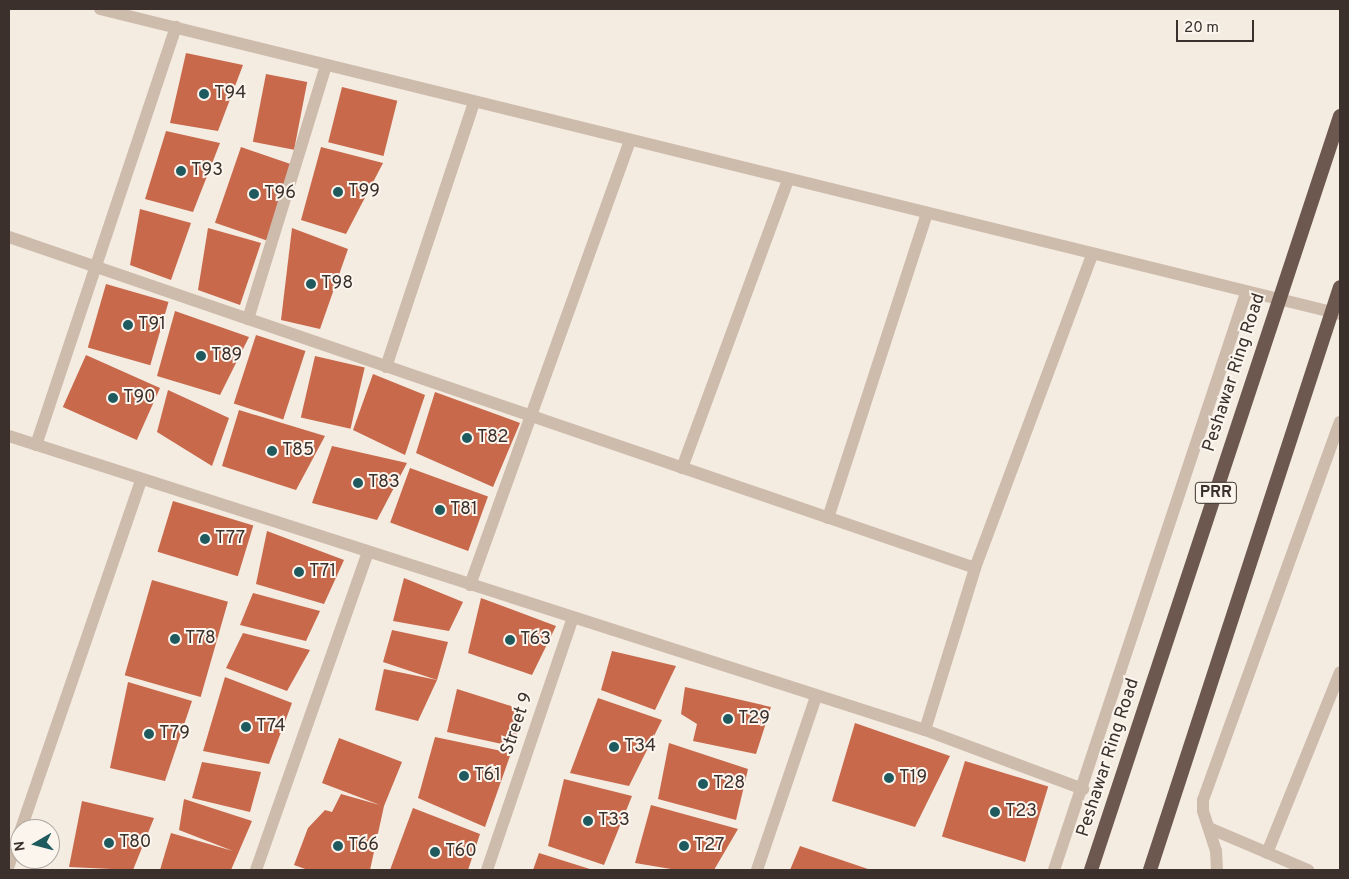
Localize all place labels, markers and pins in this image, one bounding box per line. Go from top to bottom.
place label: T94 [214,83,246,105]
marker: T94 [198,88,210,100]
place label: T93 [191,160,223,182]
marker: T93 [175,165,187,177]
place label: T99 [348,181,380,203]
place label: T96 [264,183,296,205]
marker: T99 [332,186,344,198]
marker: T96 [248,188,260,200]
place label: T98 [321,273,353,295]
marker: T98 [305,278,317,290]
place label: T91 [138,314,166,336]
marker: T91 [122,319,134,331]
place label: T89 [211,345,242,367]
marker: T89 [195,350,207,362]
place label: T90 [123,387,156,409]
marker: T90 [107,392,119,404]
place label: T82 [477,427,509,449]
marker: T82 [461,432,473,444]
place label: T85 [282,440,314,462]
marker: T85 [266,445,278,457]
place label: T83 [368,472,400,494]
marker: T83 [352,477,364,489]
place label: T81 [450,499,478,521]
marker: T81 [434,504,446,516]
place label: T77 [215,528,245,550]
marker: T77 [199,533,211,545]
place label: T71 [309,561,336,583]
marker: T71 [293,566,305,578]
place label: T78 [185,628,216,650]
place label: T63 [520,629,551,651]
marker: T78 [169,633,181,645]
marker: T63 [504,634,516,646]
place label: T29 [738,708,770,730]
marker: T29 [722,713,734,725]
place label: T74 [256,716,286,738]
marker: T74 [240,721,252,733]
place label: T79 [159,723,190,745]
marker: T79 [143,728,155,740]
place label: T34 [624,736,656,758]
marker: T34 [608,741,620,753]
place label: T61 [474,765,501,787]
place label: T19 [899,767,927,789]
marker: T61 [458,770,470,782]
marker: T19 [883,772,895,784]
place label: T28 [713,773,745,795]
marker: T28 [697,778,709,790]
place label: T23 [1005,801,1037,823]
marker: T23 [989,806,1001,818]
place label: T33 [598,810,630,832]
marker: T33 [582,815,594,827]
place label: T80 [119,832,151,854]
place label: T66 [348,835,379,857]
place label: T27 [694,835,724,857]
marker: T80 [103,837,115,849]
marker: T66 [332,840,344,852]
marker: T27 [678,840,690,852]
place label: T60 [445,841,477,863]
marker: T60 [429,846,441,858]

